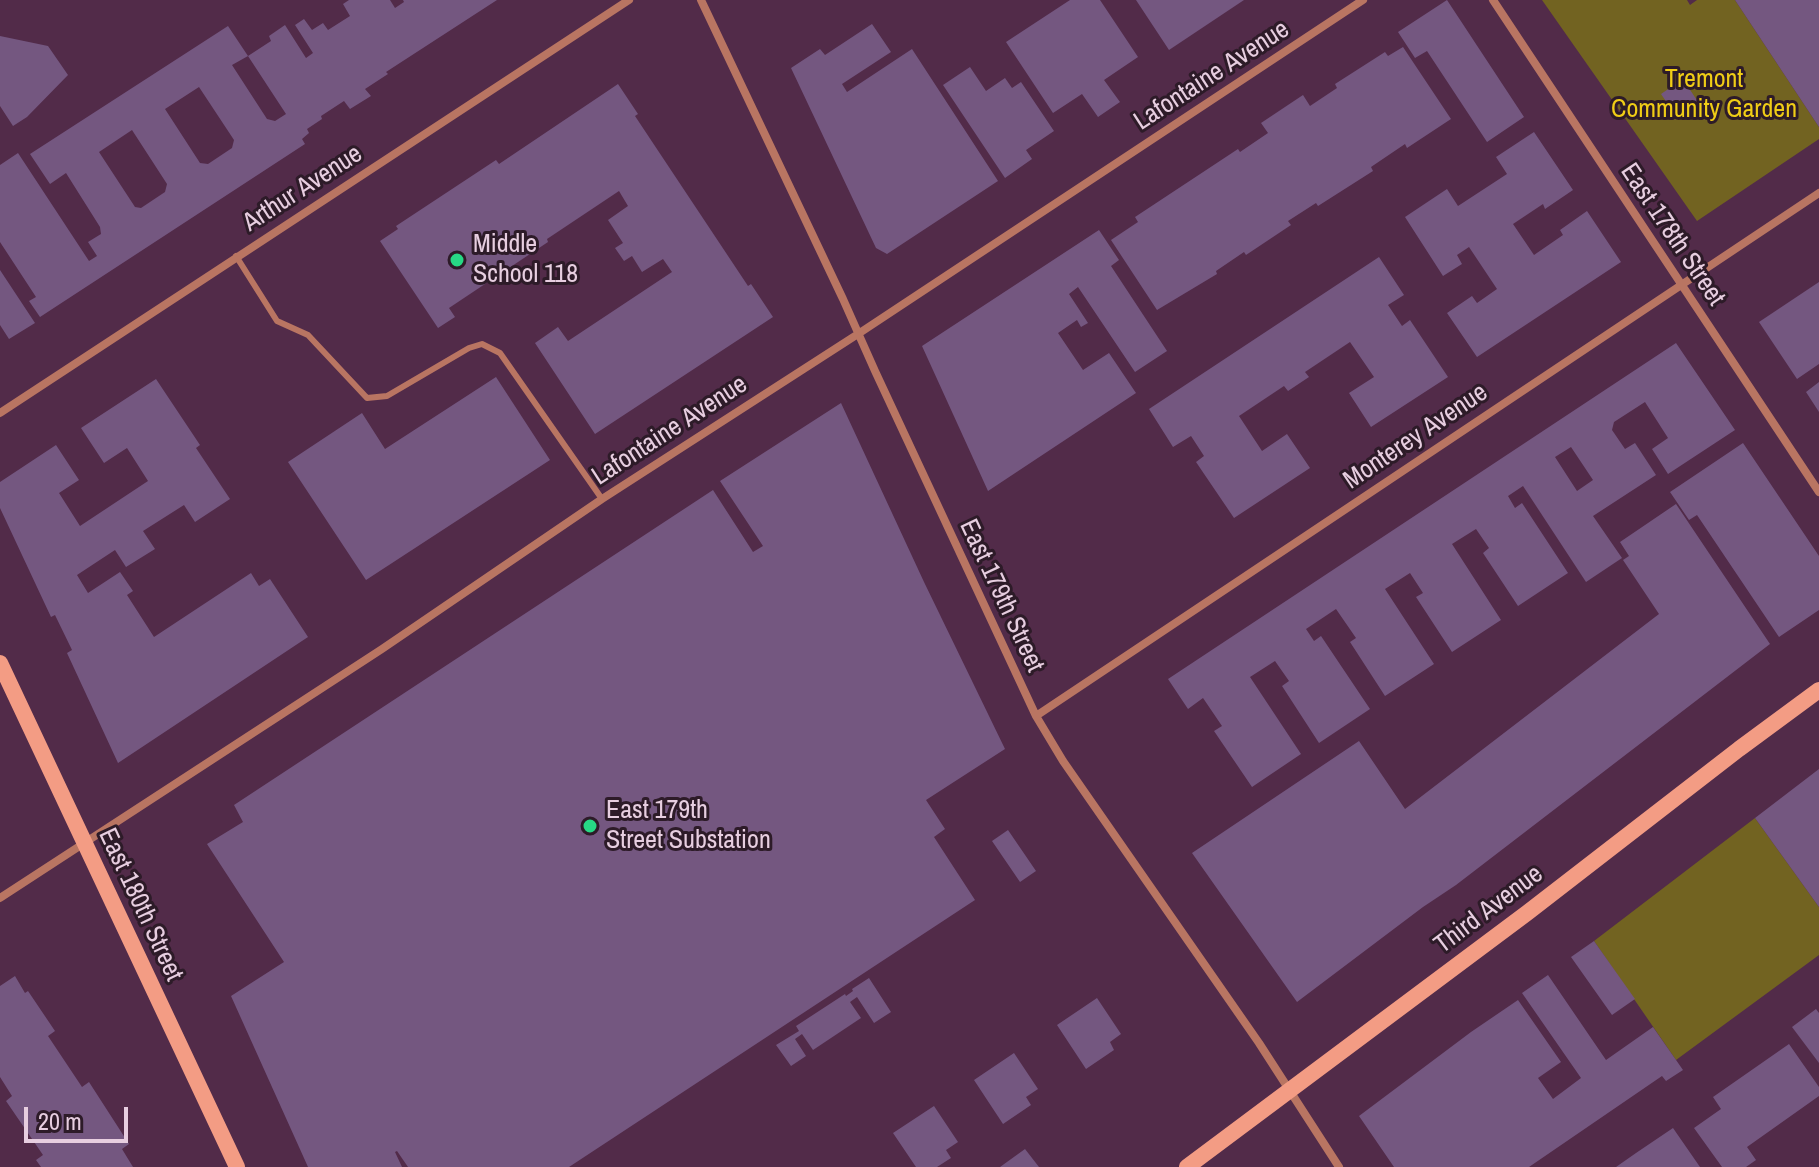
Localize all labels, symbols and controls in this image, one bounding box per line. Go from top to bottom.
street label: Lafontaine Avenue [1129,14,1295,138]
park label: Tremont Community Garden [1611,64,1797,126]
street label: Arthur Avenue [238,139,368,239]
street label: East 178th Street [1613,158,1731,312]
place label: Middle School 118 [473,229,578,290]
marker: Middle School 118 [448,251,466,269]
street label: Lafontaine Avenue [587,369,753,493]
street label: Monterey Avenue [1338,377,1494,497]
street label: East 179th Street [952,515,1050,677]
place label: East 179th Street Substation [606,795,771,856]
marker: East 179th Street Substation [581,817,599,835]
street label: East 180th Street [91,824,189,986]
street label: Third Avenue [1429,859,1549,961]
scale bar [28,1091,132,1141]
text: 20 m [38,1105,82,1137]

